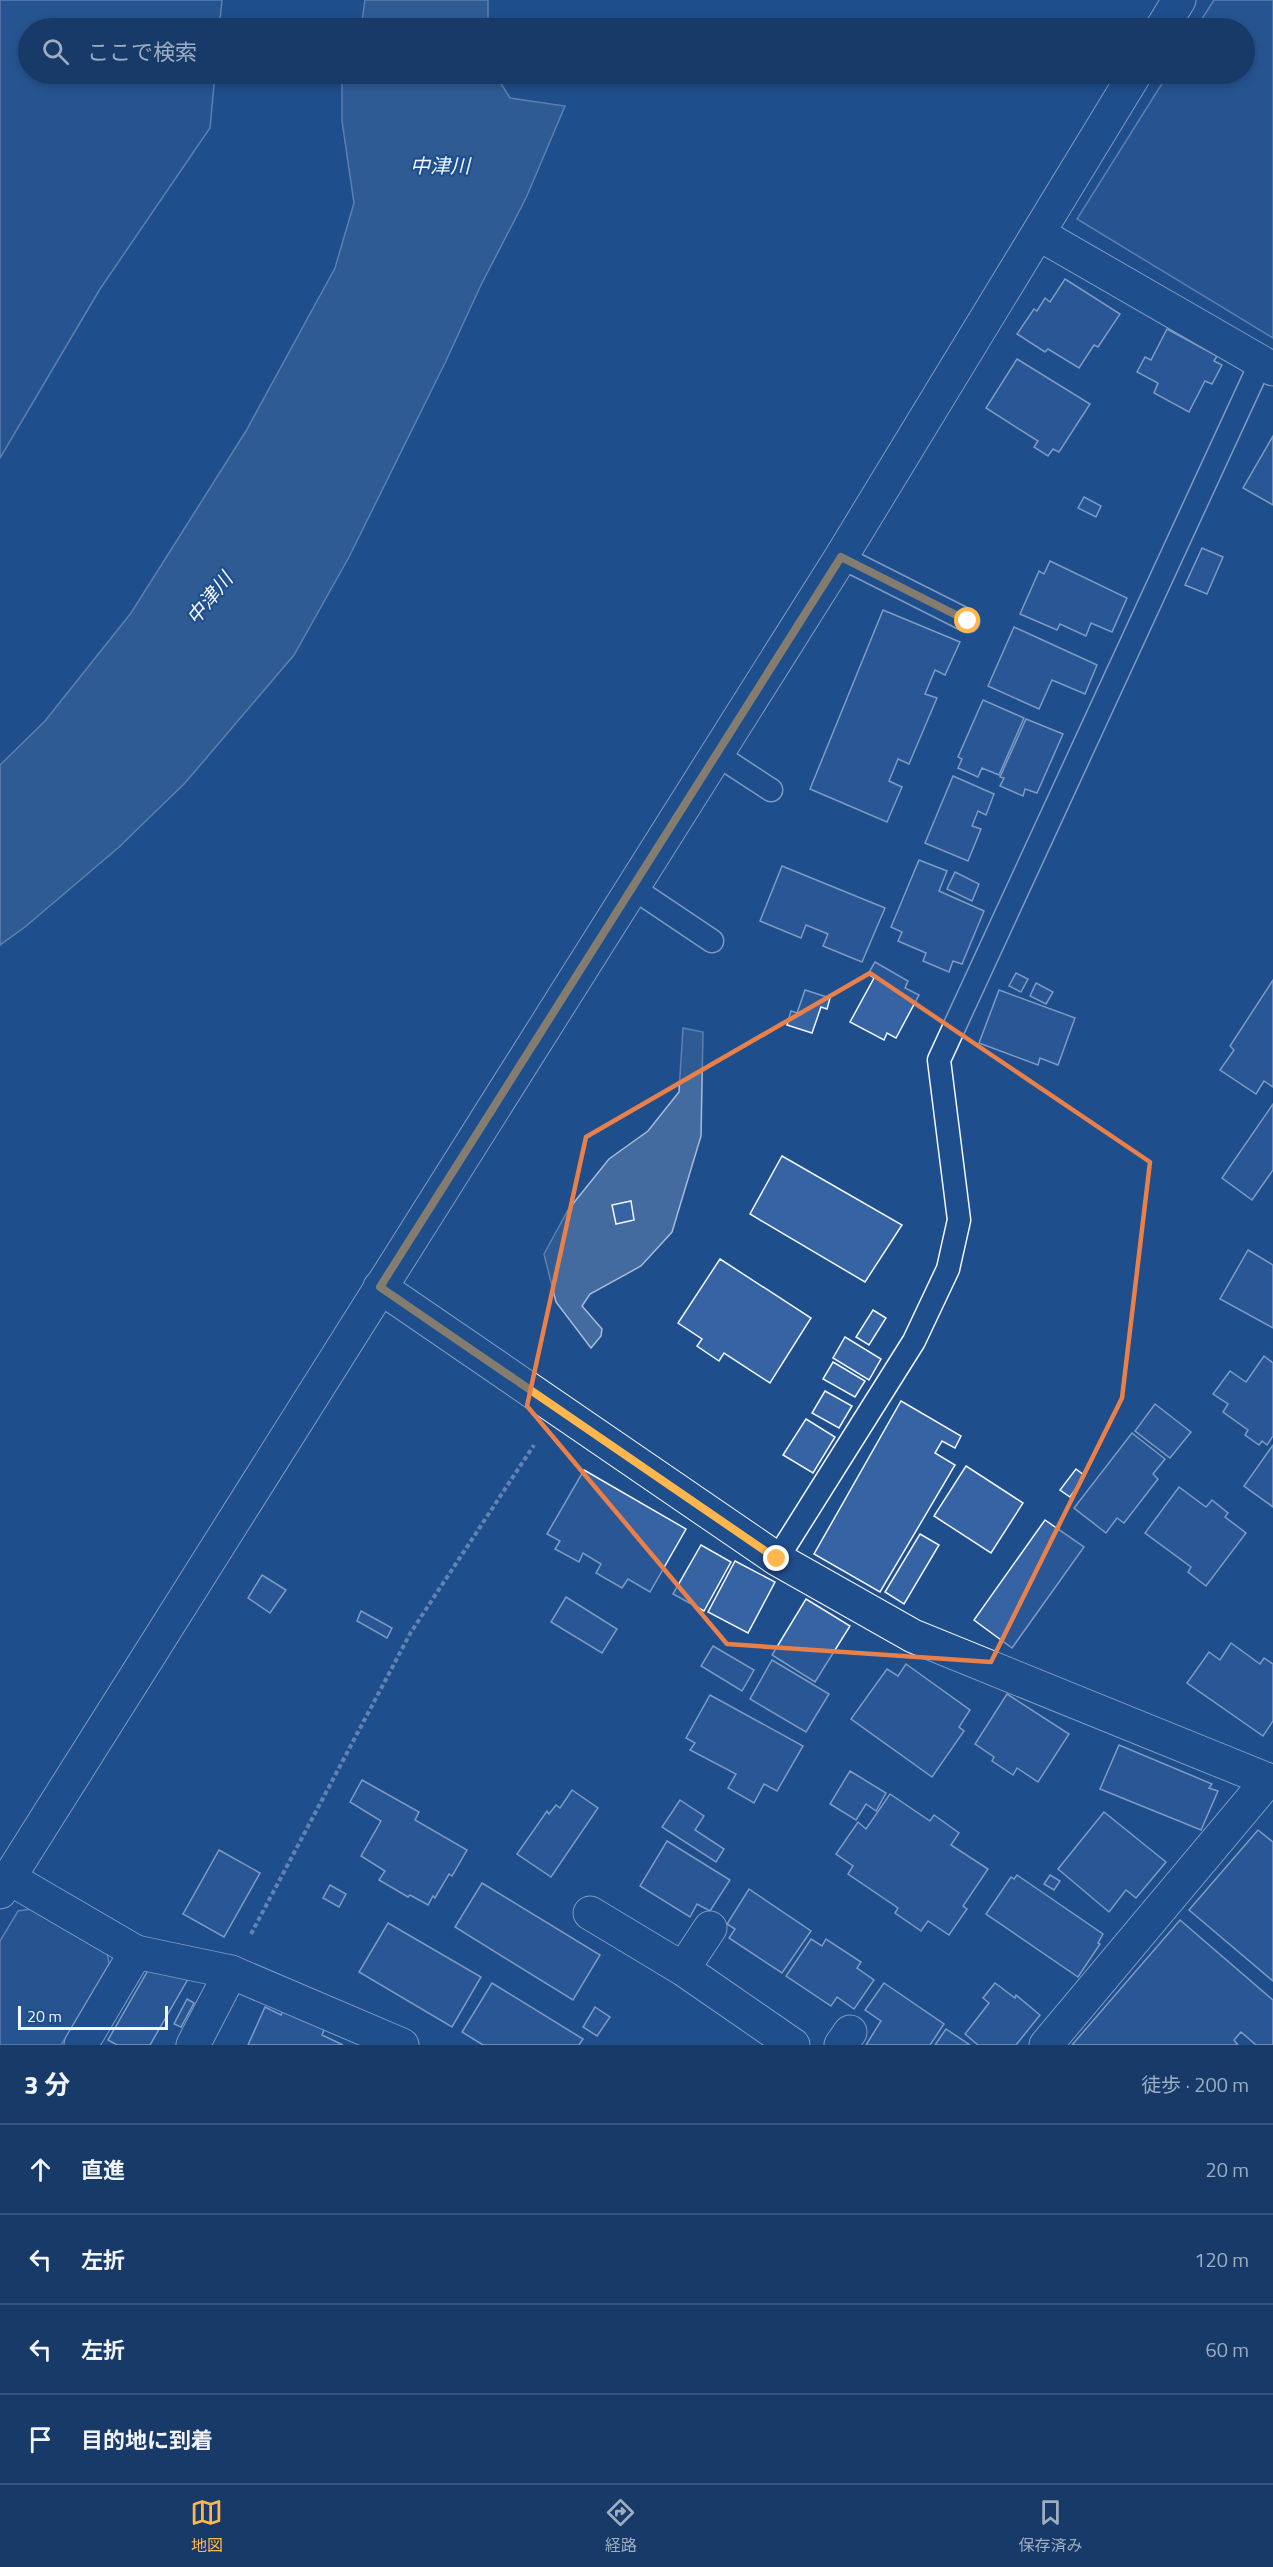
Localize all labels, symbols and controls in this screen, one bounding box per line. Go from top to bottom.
search box [18,18,1255,84]
icon: search [39,35,72,68]
text: ここで検索 [87,35,197,69]
water label: 中津川 [410,150,472,181]
water label: 中津川 [178,563,241,631]
route start [954,607,980,633]
route end [763,1545,789,1571]
scale bar [18,2003,168,2030]
text: 20 m [27,2004,62,2028]
text: 3 分 [24,2065,70,2104]
text: 徒歩 · 200 m [1141,2069,1249,2100]
icon: ahead [24,2153,57,2186]
text: 直進 [81,2153,125,2187]
text: 20 m [1205,2154,1249,2185]
icon: left [24,2243,57,2276]
text: 左折 [81,2243,125,2277]
text: 120 m [1194,2244,1249,2275]
icon: left [24,2333,57,2366]
text: 左折 [81,2333,125,2367]
text: 60 m [1205,2334,1249,2365]
icon: arrive [24,2423,57,2456]
text: 目的地に到着 [81,2423,213,2457]
tab: 地図 [190,2496,223,2557]
tab: 経路 [604,2496,637,2557]
tab: 保存済み [1018,2496,1082,2557]

